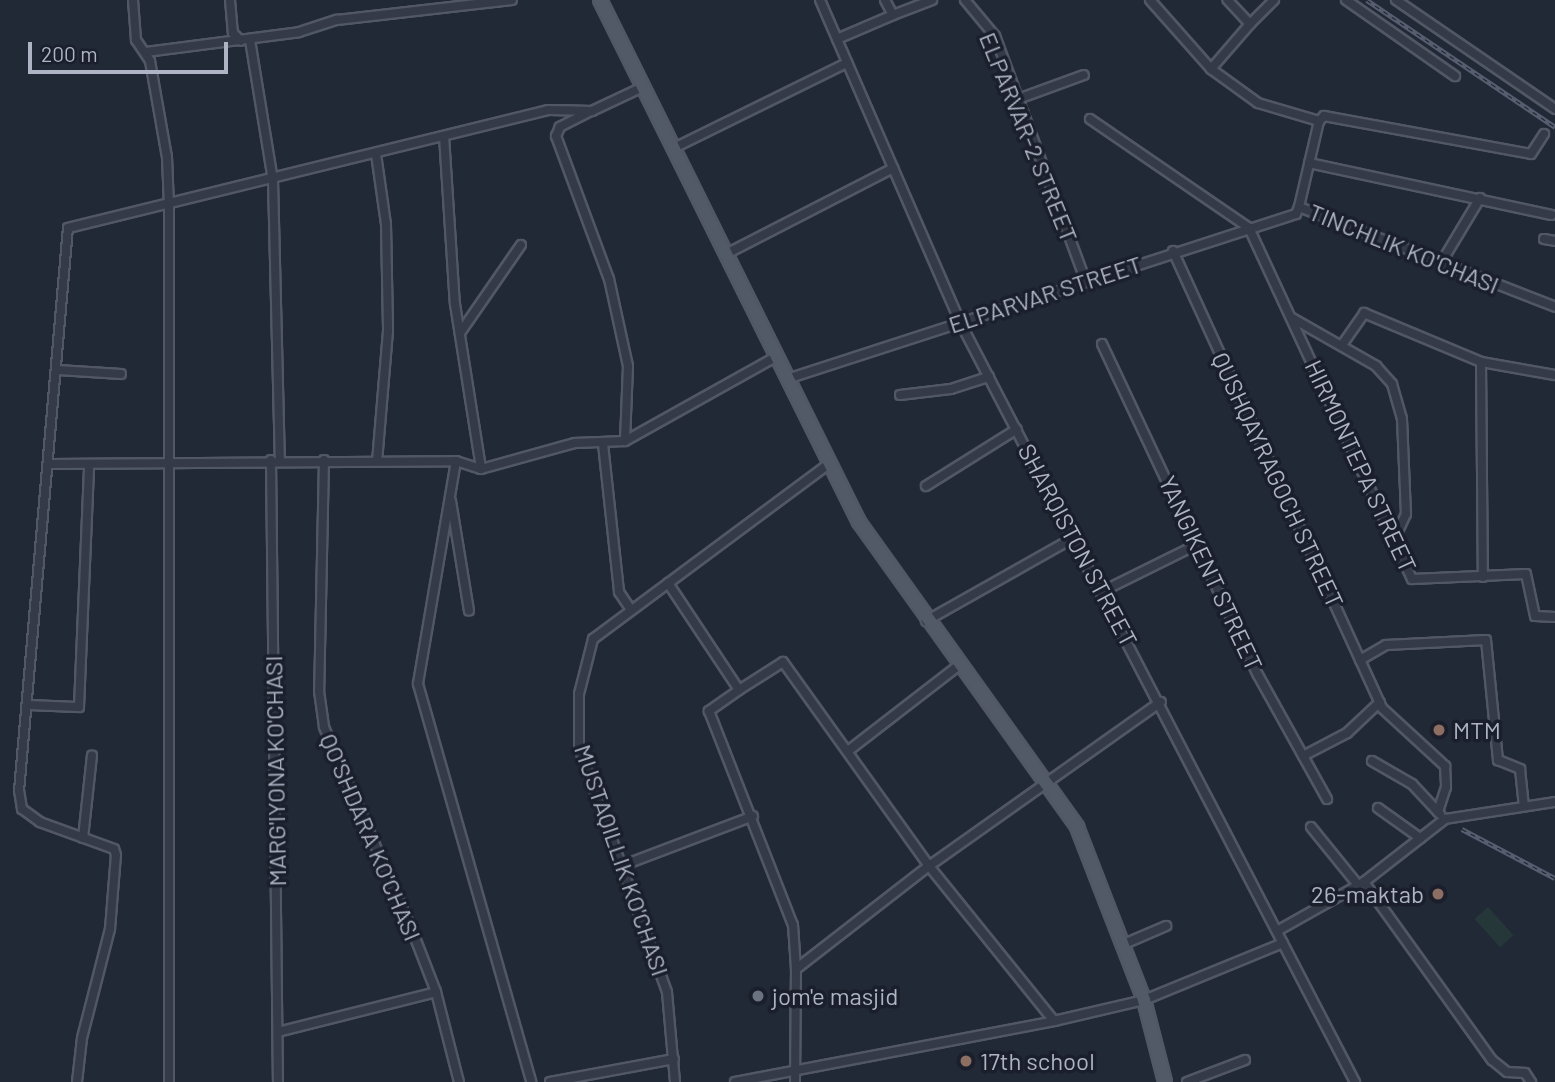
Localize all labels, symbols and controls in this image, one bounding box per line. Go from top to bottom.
scale bar [32,28,231,72]
street label: ELPARVAR-2 STREET [974,28,1084,246]
text: 200 m [41,41,98,66]
street label: TINCHLIK KO'CHASI [1305,197,1503,299]
street label: ELPARVAR STREET [945,249,1145,339]
street label: QUSHQAYRAGOCH STREET [1206,348,1350,612]
street label: HIRMONTEPA STREET [1299,355,1423,577]
street label: SHARQISTON STREET [1012,439,1144,651]
street label: YANGIKENT STREET [1153,471,1269,675]
street label: MARG'IYONA KO'CHASI [259,655,291,887]
place label: MTM [1453,716,1501,744]
marker: MTM [1431,722,1447,738]
street label: QO'SHDARA KO'CHASI [314,729,428,945]
street label: MUSTAQILLIK KO'CHASI [569,741,675,979]
place label: 26-maktab [1311,880,1424,908]
marker: 26-maktab [1430,886,1446,902]
place label: jom'e masjid [772,982,898,1010]
marker: jom'e masjid [750,988,766,1004]
place label: 17th school [980,1047,1095,1075]
marker: 17th school [958,1053,974,1069]

